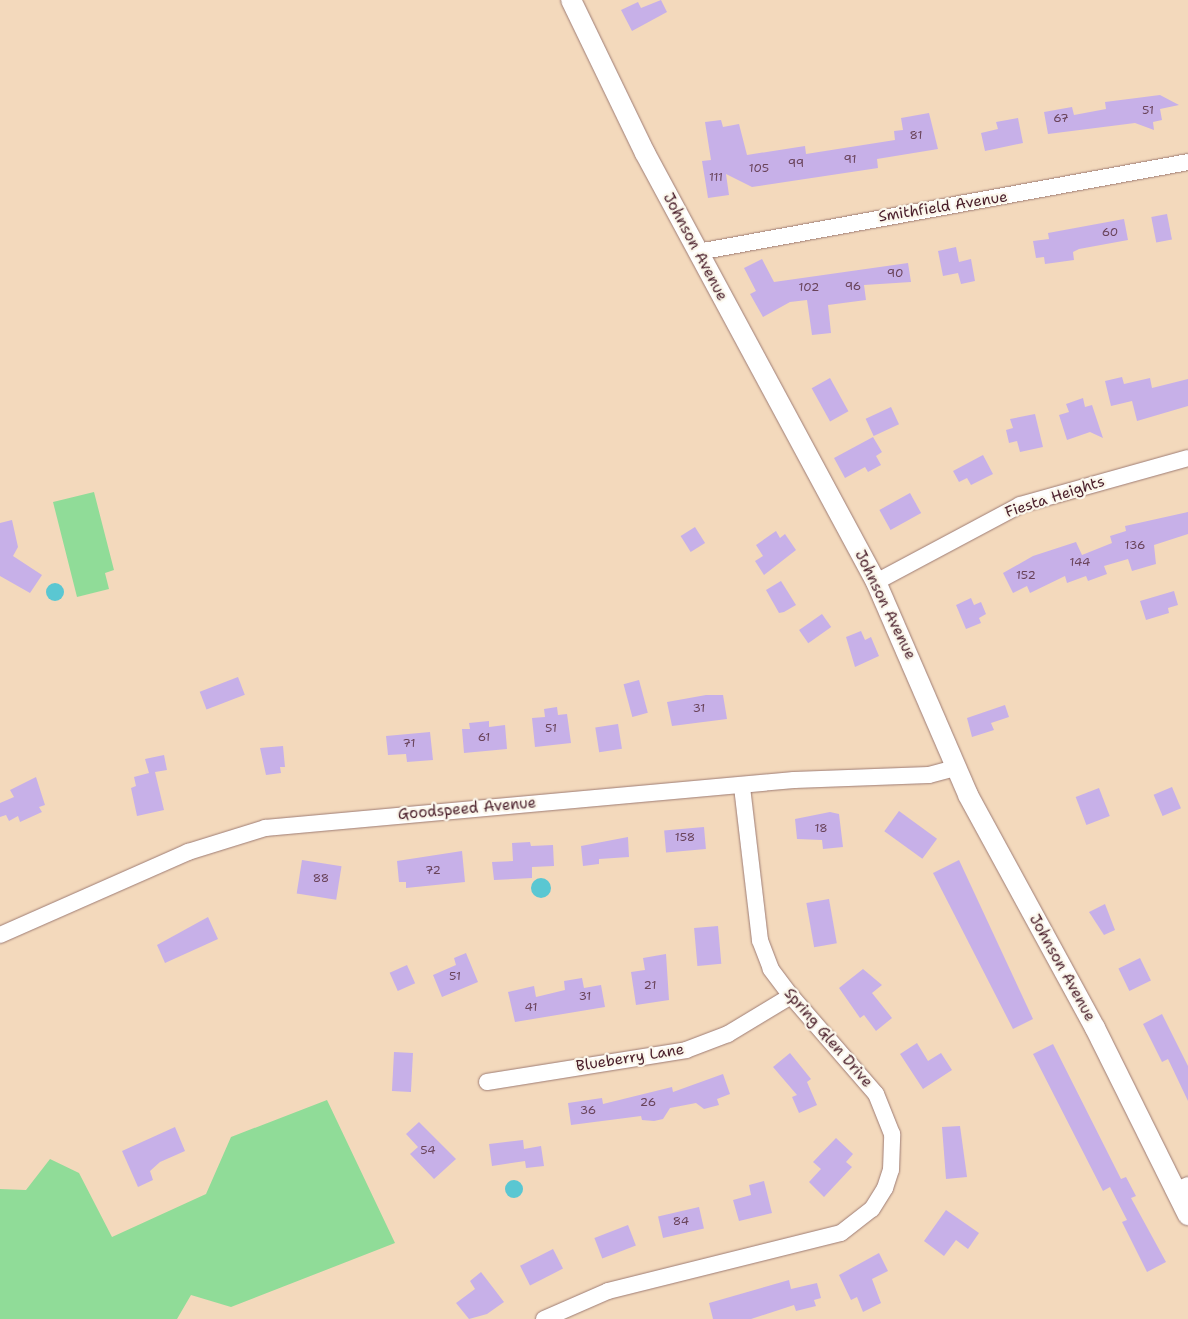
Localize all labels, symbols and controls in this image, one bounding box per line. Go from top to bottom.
house number: 51 [1142,104,1154,118]
house number: 67 [1053,112,1069,126]
house number: 81 [910,129,922,143]
house number: 91 [843,153,857,167]
house number: 99 [788,157,804,171]
house number: 105 [749,162,769,176]
house number: 111 [709,171,723,185]
street label: Smithfield Avenue [877,188,1009,226]
street label: Johnson Avenue [659,190,731,304]
house number: 60 [1102,226,1118,240]
house number: 90 [887,267,903,281]
house number: 96 [845,280,861,294]
house number: 102 [799,281,819,295]
street label: Fiesta Heights [1003,472,1107,522]
house number: 136 [1125,539,1145,553]
street label: Johnson Avenue [851,547,919,663]
house number: 144 [1070,556,1090,570]
house number: 152 [1016,569,1036,583]
house number: 31 [693,702,705,716]
house number: 51 [545,722,557,736]
house number: 61 [478,731,490,745]
house number: 71 [403,737,415,751]
street label: Goodspeed Avenue [397,794,537,824]
house number: 18 [814,822,828,836]
house number: 158 [675,831,695,845]
house number: 72 [425,864,441,878]
house number: 88 [313,872,329,886]
street label: Johnson Avenue [1025,911,1099,1025]
house number: 51 [449,970,461,984]
house number: 21 [644,979,656,993]
street label: Spring Glen Drive [780,985,876,1091]
house number: 31 [579,990,591,1004]
house number: 41 [525,1001,537,1015]
street label: Blueberry Lane [575,1041,685,1075]
house number: 26 [640,1096,656,1110]
house number: 36 [580,1104,596,1118]
house number: 54 [420,1144,436,1158]
house number: 84 [673,1215,689,1229]

